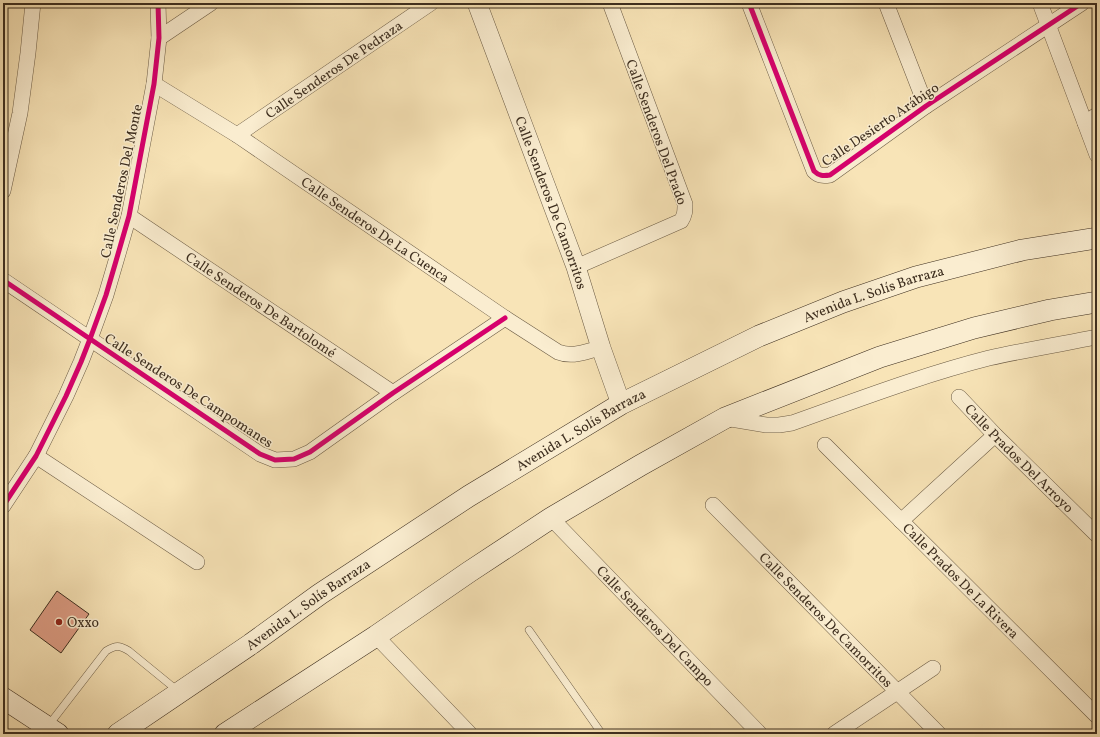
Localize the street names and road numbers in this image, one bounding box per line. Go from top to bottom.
street label: Calle Senderos De Pedraza [262,17,407,124]
street label: Calle Senderos Del Prado [620,57,691,208]
street label: Calle Desierto Arábigo [818,79,943,172]
street label: Calle Senderos Del Monte [97,102,148,260]
street label: Calle Senderos De Camorritos [509,114,590,292]
street label: Calle Senderos De La Cuenca [297,173,453,288]
street label: Calle Senderos De Bartolomé [181,248,340,363]
street label: Avenida L. Solís Barraza [801,262,946,328]
street label: Calle Senderos De Campomanes [100,330,276,453]
street label: Avenida L. Solís Barraza [513,385,649,476]
street label: Calle Prados Del Arroyo [960,401,1077,518]
street label: Calle Prados De La Rivera [898,519,1022,644]
street label: Calle Senderos De Camorritos [754,549,896,693]
street label: Avenida L. Solís Barraza [243,555,375,656]
street label: Calle Senderos Del Campo [591,562,717,691]

